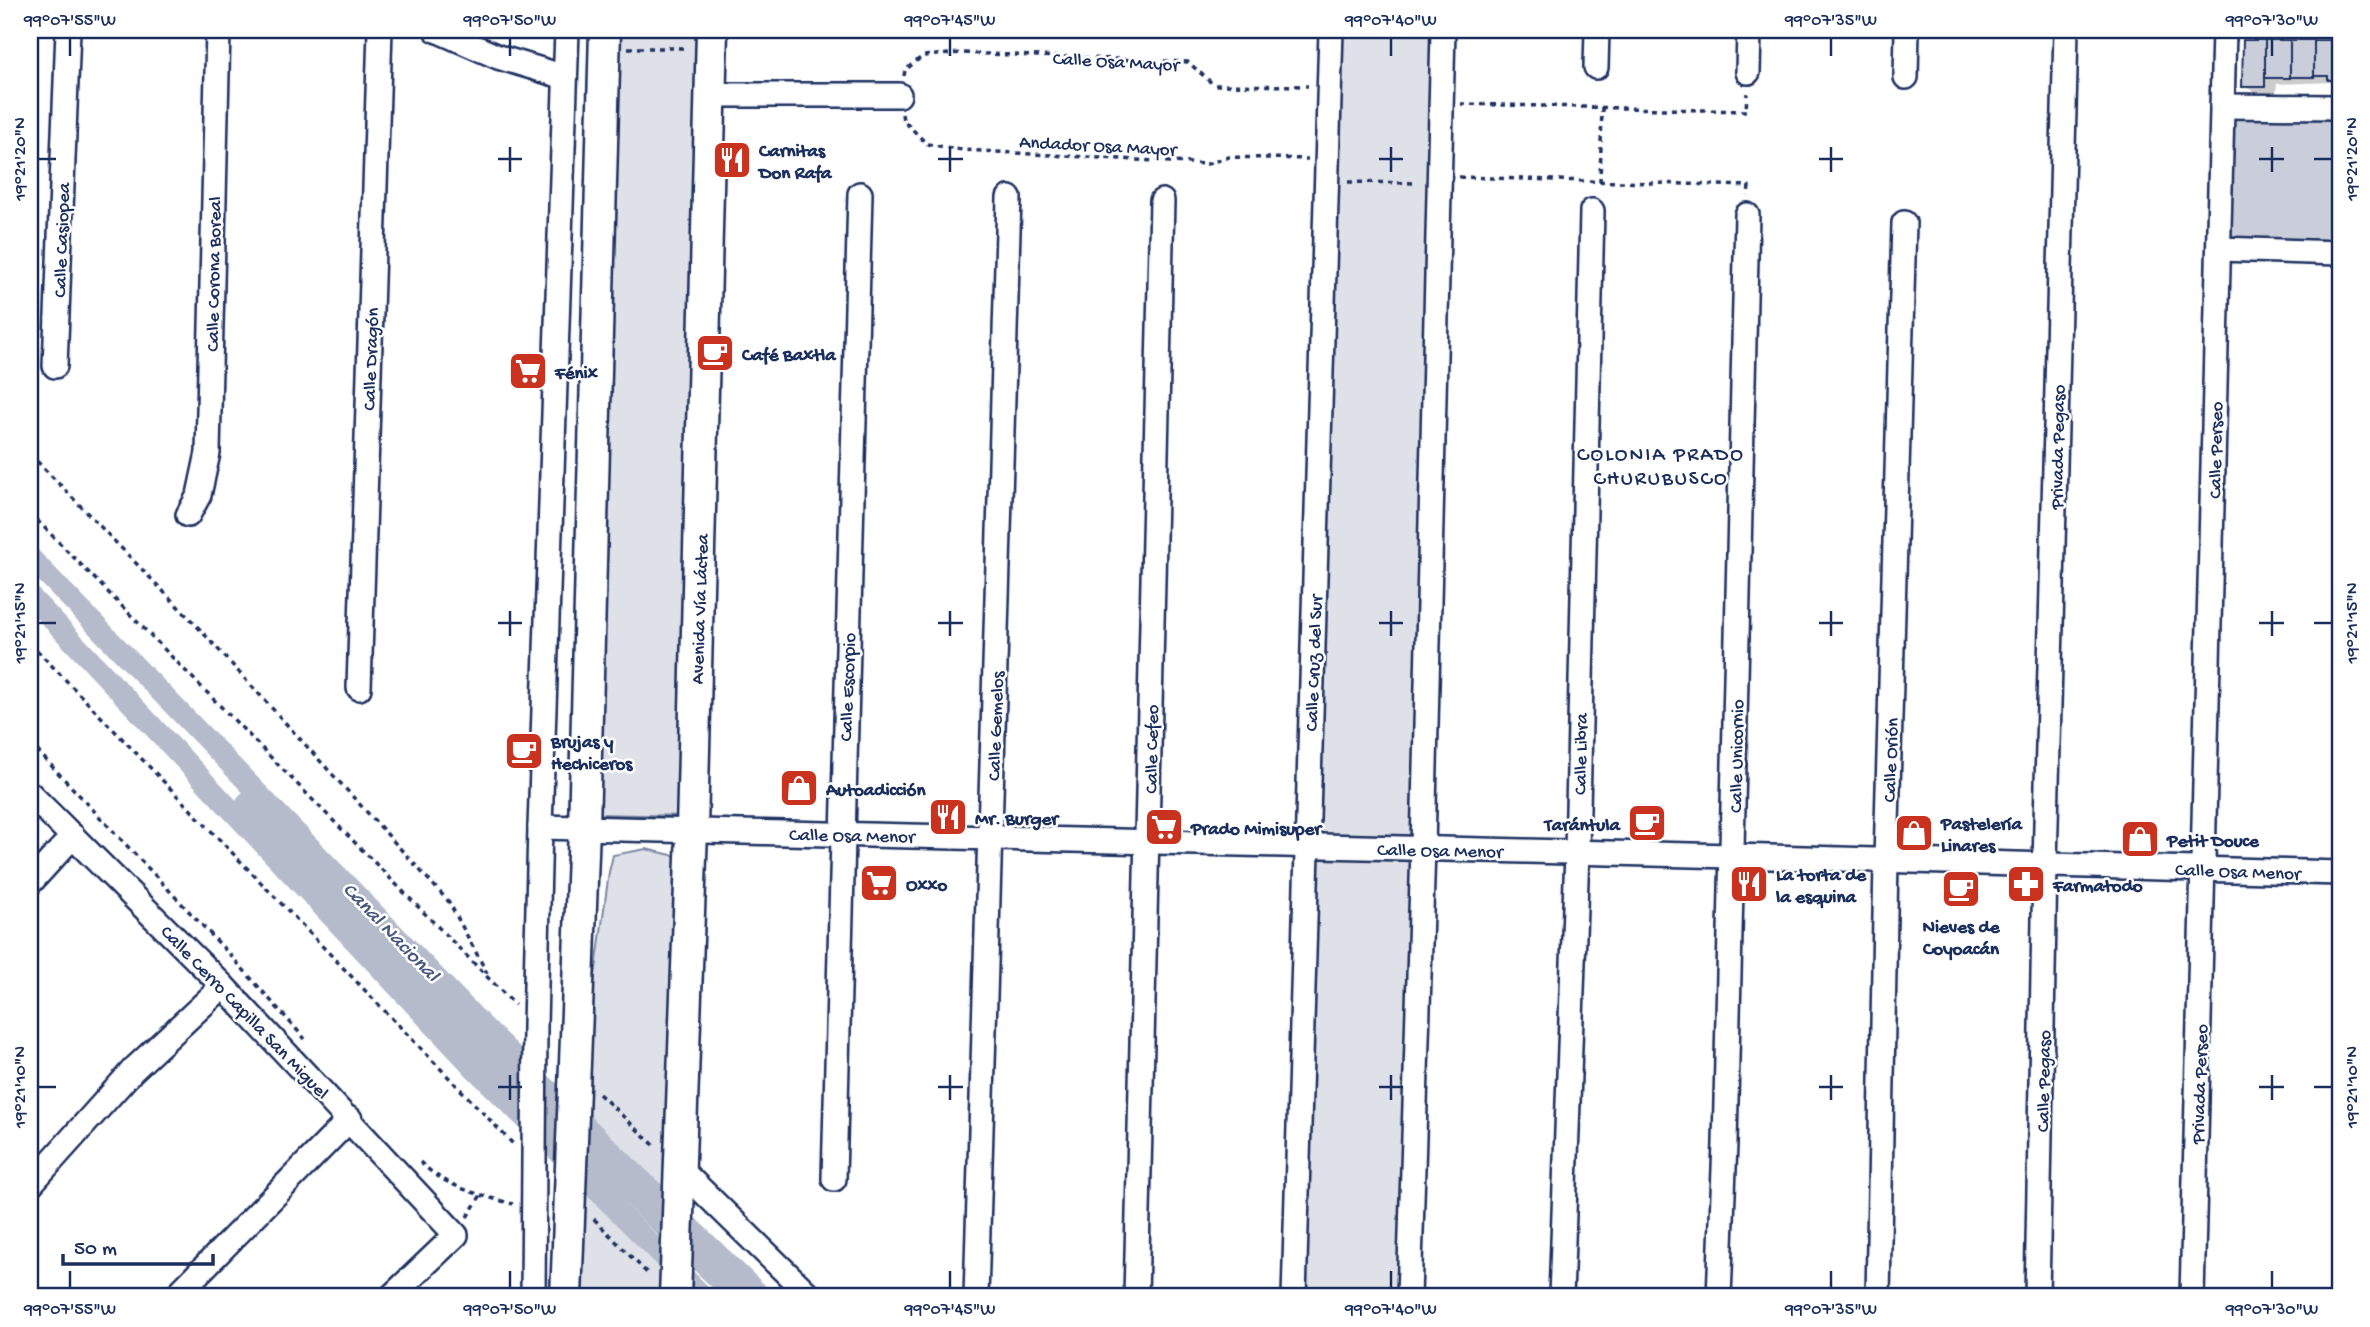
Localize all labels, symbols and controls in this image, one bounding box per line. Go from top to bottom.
text: 99°07'55"W [23,11,116,32]
text: 99°07'50"W [463,11,556,32]
text: 99°07'45"W [903,11,996,32]
text: 99°07'40"W [1344,11,1437,32]
text: 99°07'35"W [1784,11,1877,32]
text: 99°07'30"W [2225,11,2318,32]
street label: Calle Osa Mayor [1052,49,1182,78]
text: 19°21'20"N [11,117,32,202]
text: 19°21'20"N [2343,117,2364,202]
street label: Andador Osa Mayor [1019,132,1179,163]
restaurant icon: Carnitas Don Rafa [711,139,753,181]
place label: Carnitas Don Rafa [757,141,833,186]
street label: Calle Casiopea [50,181,77,298]
street label: Calle Corona Boreal [203,196,228,352]
street label: Calle Dragón [359,307,386,411]
cafe icon: Café Baxtla [694,332,736,374]
place label: Café Baxtla [741,345,837,368]
supermarket icon: Fénix [507,350,549,392]
place label: Fénix [554,363,599,386]
street label: Privada Pegaso [2047,384,2072,511]
street label: Calle Perseo [2205,401,2230,499]
district label: COLONIA PRADO CHURUBUSCO [1577,444,1745,493]
street label: Avenida Vía Láctea [687,532,716,685]
text: 19°21'15"N [11,582,32,665]
text: 19°21'15"N [2343,582,2364,665]
street label: Calle Cruz del Sur [1302,592,1329,732]
street label: Calle Escorpio [836,632,863,742]
street label: Calle Gemelos [984,670,1011,781]
street label: Calle Unicornio [1726,699,1751,813]
street label: Calle Cefeo [1141,704,1166,794]
street label: Calle Libra [1570,711,1595,795]
street label: Calle Orión [1880,717,1905,803]
cafe icon: Brujas y Hechiceros [503,730,545,772]
place label: Brujas y Hechiceros [550,732,633,777]
shop icon: Autoadicción [778,767,820,809]
place label: Autoadicción [825,780,926,803]
restaurant icon: Mr. Burger [927,796,969,838]
cafe icon: Tarántula [1626,802,1668,844]
supermarket icon: Prado Mimisuper [1143,806,1185,848]
place label: Mr. Burger [975,809,1060,832]
shop icon: Pastelería Linares [1893,812,1935,854]
place label: Pastelería Linares [1940,814,2023,859]
place label: Tarántula [1542,815,1621,838]
shop icon: Petit Douce [2119,818,2161,860]
place label: Prado Mimisuper [1190,819,1323,842]
street label: Calle Osa Menor [789,825,917,850]
place label: Petit Douce [2166,831,2260,854]
street label: Calle Osa Menor [1377,840,1505,865]
street label: Calle Osa Menor [2175,860,2303,887]
supermarket icon: Oxxo [858,862,900,904]
restaurant icon: La torta de la esquina [1728,863,1770,905]
pharmacy icon: Farmatodo [2005,863,2047,905]
place label: La torta de la esquina [1775,865,1867,910]
cafe icon: Nieves de Coyoacán [1940,868,1982,910]
place label: Oxxo [906,875,947,898]
place label: Farmatodo [2052,876,2143,899]
water label: Canal Nacional [336,879,444,989]
place label: Nieves de Coyoacán [1922,917,2001,962]
street label: Calle Cerro Capilla San Miguel [154,922,333,1105]
street label: Privada Perseo [2188,1024,2215,1146]
street label: Calle Pegaso [2033,1030,2058,1132]
text: 19°21'10"N [11,1046,32,1129]
text: 19°21'10"N [2343,1046,2364,1129]
scale bar [63,1222,214,1266]
text: 50 m [74,1238,117,1263]
text: 99°07'55"W [23,1300,116,1321]
text: 99°07'50"W [463,1300,556,1321]
text: 99°07'45"W [903,1300,996,1321]
text: 99°07'40"W [1344,1300,1437,1321]
text: 99°07'35"W [1784,1300,1877,1321]
text: 99°07'30"W [2225,1300,2318,1321]

